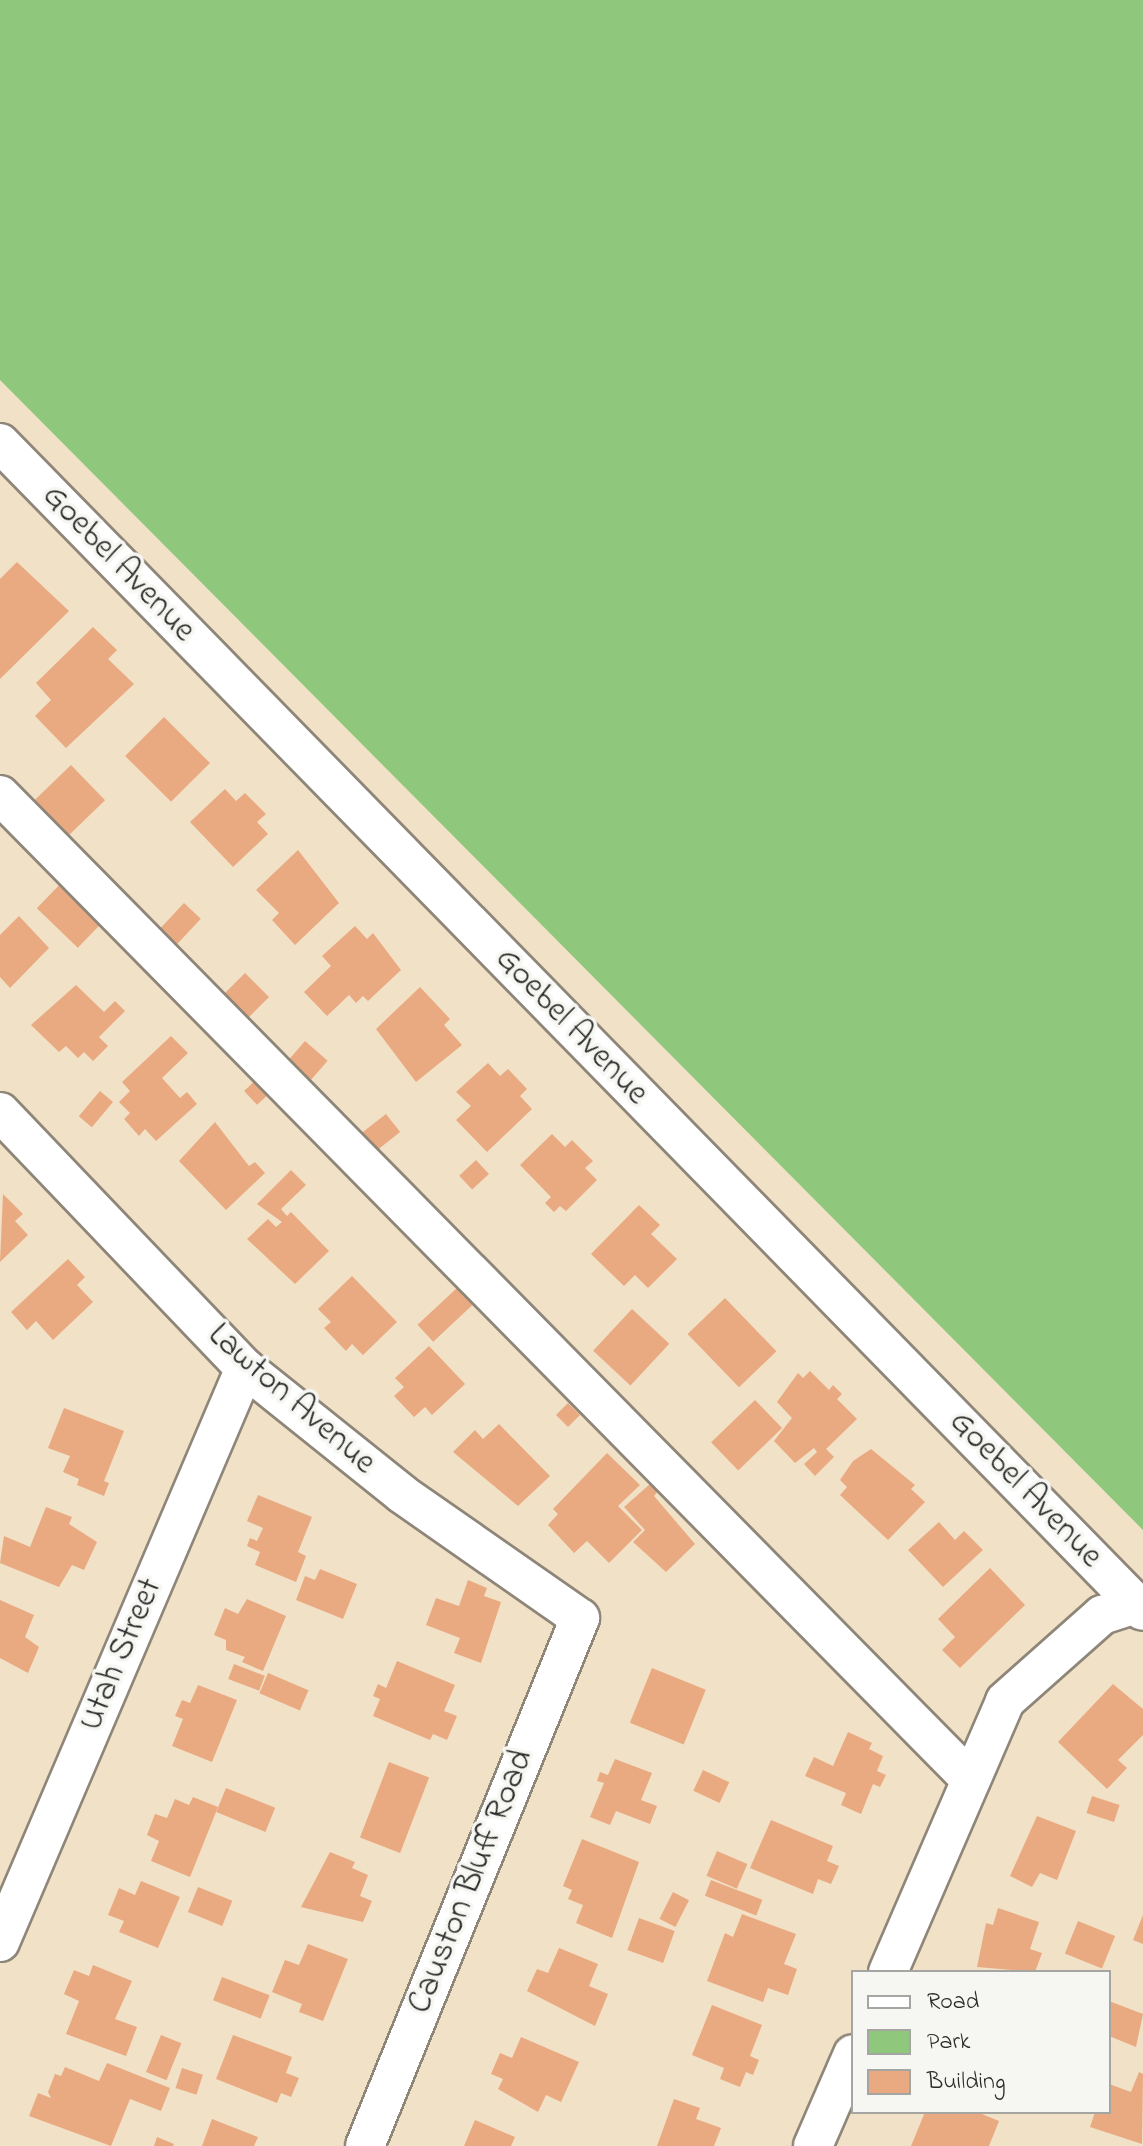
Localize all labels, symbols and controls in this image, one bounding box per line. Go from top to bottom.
street label: Goebel Avenue [33,477,203,651]
street label: Goebel Avenue [486,940,656,1114]
street label: Lawton Avenue [199,1316,383,1484]
street label: Goebel Avenue [940,1403,1110,1577]
street label: Utah Street [72,1573,172,1737]
street label: Causton Bluff Road [400,1744,544,2020]
legend [851,1970,1111,2114]
text: Road [927,1985,979,2020]
text: Park [927,2025,970,2060]
text: Building [927,2065,1006,2100]

